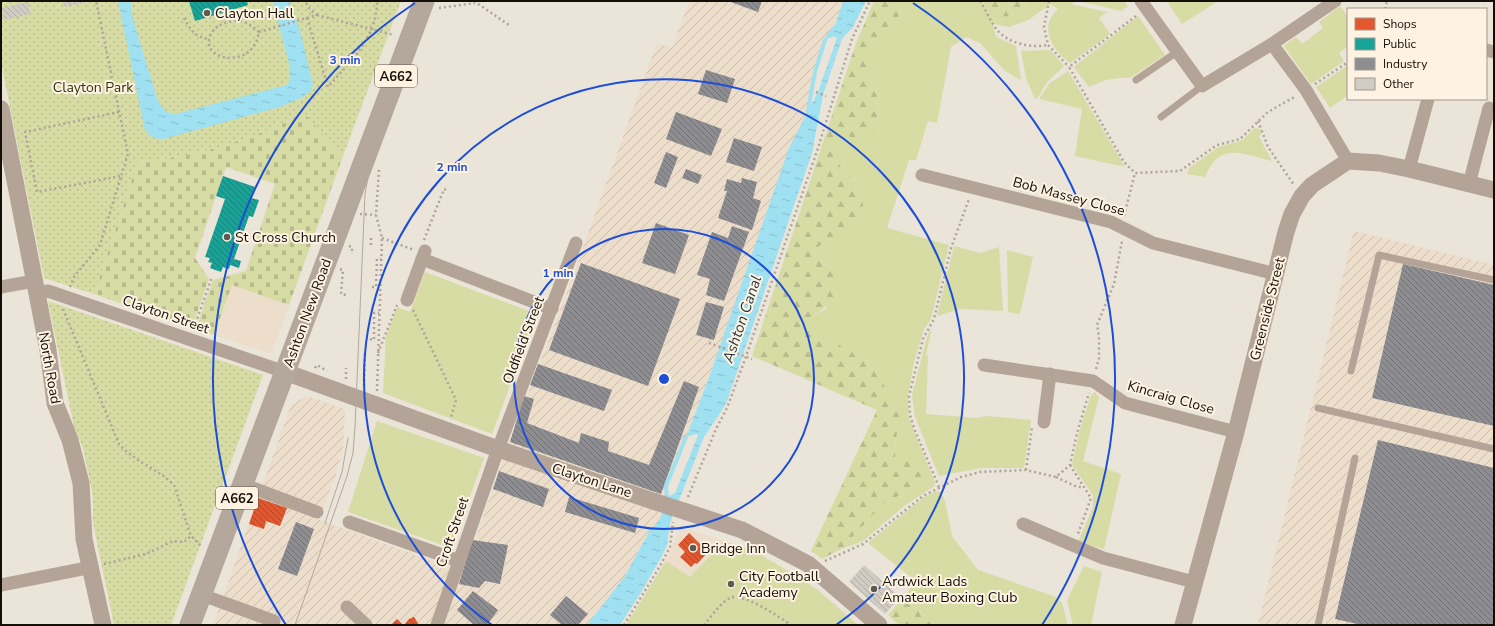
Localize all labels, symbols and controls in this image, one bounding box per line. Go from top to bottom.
place label: Clayton Hall [215,4,295,23]
marker: Clayton Hall [202,8,212,18]
legend [1347,8,1487,100]
text: Shops [1383,16,1417,32]
text: Public [1383,36,1417,52]
text: 3 min [329,52,361,68]
text: Industry [1383,56,1428,72]
road number: A662 [375,65,417,87]
text: Other [1383,76,1415,92]
park label: Clayton Park [53,78,134,97]
text: 2 min [436,159,468,175]
street label: Bob Massey Close [1011,172,1127,221]
place label: St Cross Church [235,228,336,247]
marker: St Cross Church [222,232,232,242]
street label: Ashton New Road [279,256,336,370]
street label: Greenside Street [1246,256,1289,363]
text: 1 min [542,265,574,281]
water label: Ashton Canal [717,273,766,366]
street label: Clayton Street [120,291,212,338]
street label: Oldfield Street [498,294,549,387]
street label: North Road [34,331,65,405]
centre of rings [657,372,671,386]
street label: Kincraig Close [1125,376,1216,419]
street label: Clayton Lane [550,459,634,502]
road number: A662 [216,487,258,509]
street label: Croft Street [432,494,473,570]
place label: Bridge Inn [701,539,766,558]
marker: Bridge Inn [688,543,698,553]
place label: City Football Academy [739,567,820,602]
place label: Ardwick Lads Amateur Boxing Club [882,572,1017,607]
marker: City Football Academy [726,579,736,589]
marker: Ardwick Lads Amateur Boxing Club [869,584,879,594]

